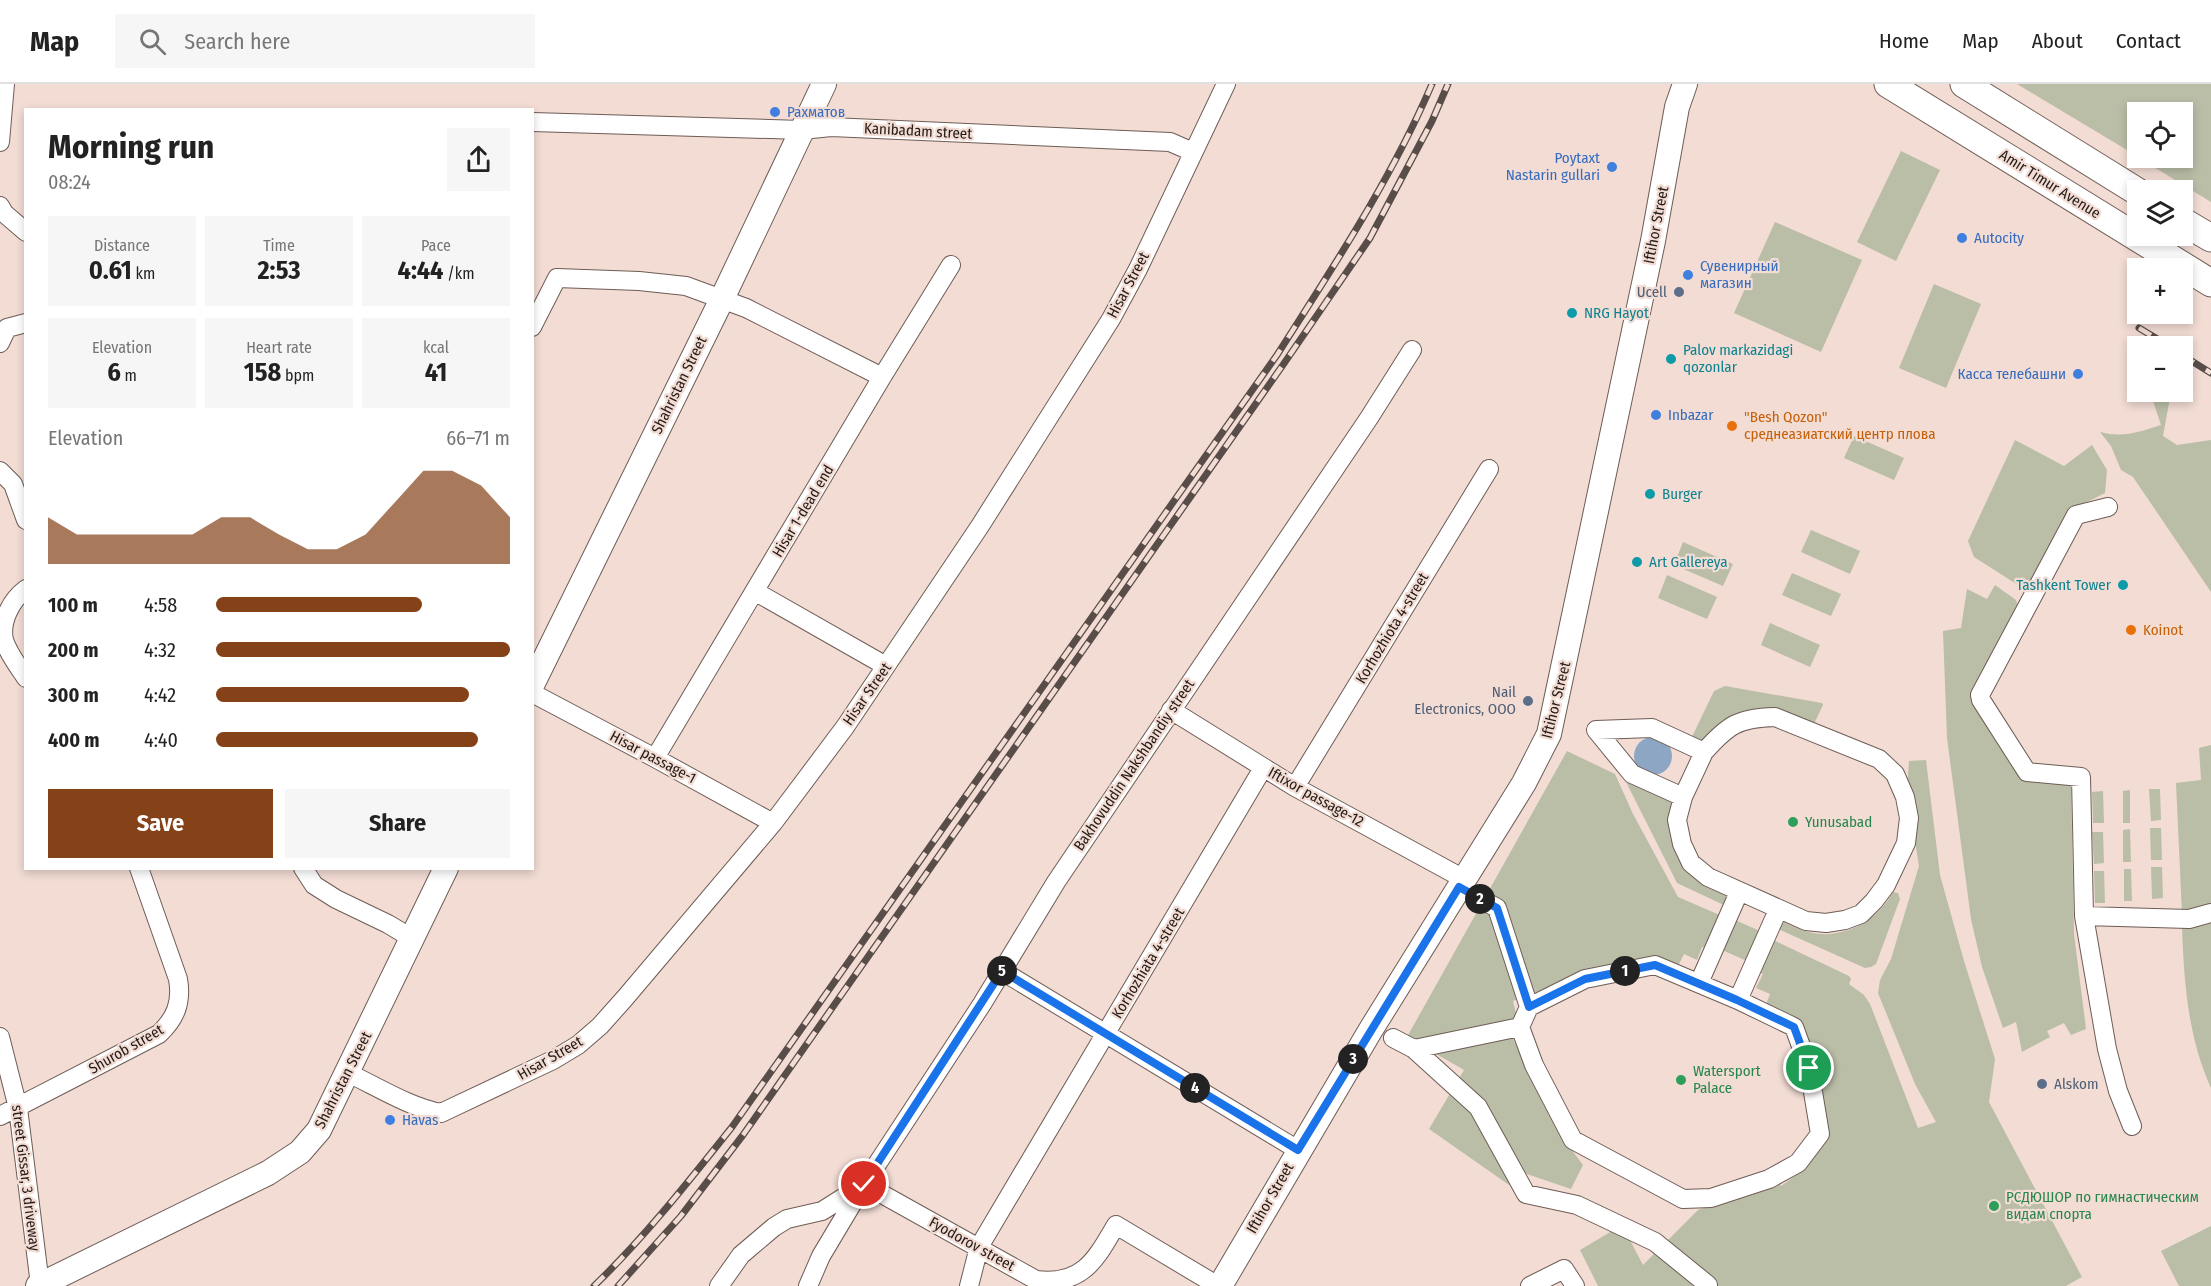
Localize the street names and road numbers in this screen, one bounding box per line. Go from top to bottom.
street label: Kanibadam street [863,119,973,143]
street label: Amir Timur Avenue [1996,146,2104,222]
street label: Iftihor Street [1640,185,1672,265]
street label: Hisar Street [1103,249,1153,321]
street label: Shahristan Street [648,333,710,437]
street label: Hisar 1-dead end [768,462,838,560]
street label: Korhozhiota 4-street [1352,569,1432,687]
street label: Hisar Street [839,659,895,729]
street label: Iftihor Street [1538,660,1574,740]
street label: Bakhovuddin Nakshbandiy street [1070,676,1198,854]
street label: Hisar passage-1 [607,727,699,787]
street label: Iftixor passage-12 [1265,763,1367,831]
street label: Korhozhiаta 4-street [1108,904,1188,1022]
street label: Shurob street [85,1020,167,1078]
street label: Shahristan Street [311,1028,375,1132]
street label: Hisar Street [514,1032,586,1084]
street label: street Gissar, 3 driveway [8,1104,44,1252]
street label: Iftihor Street [1243,1159,1298,1237]
street label: Fyodorov street [926,1213,1018,1275]

